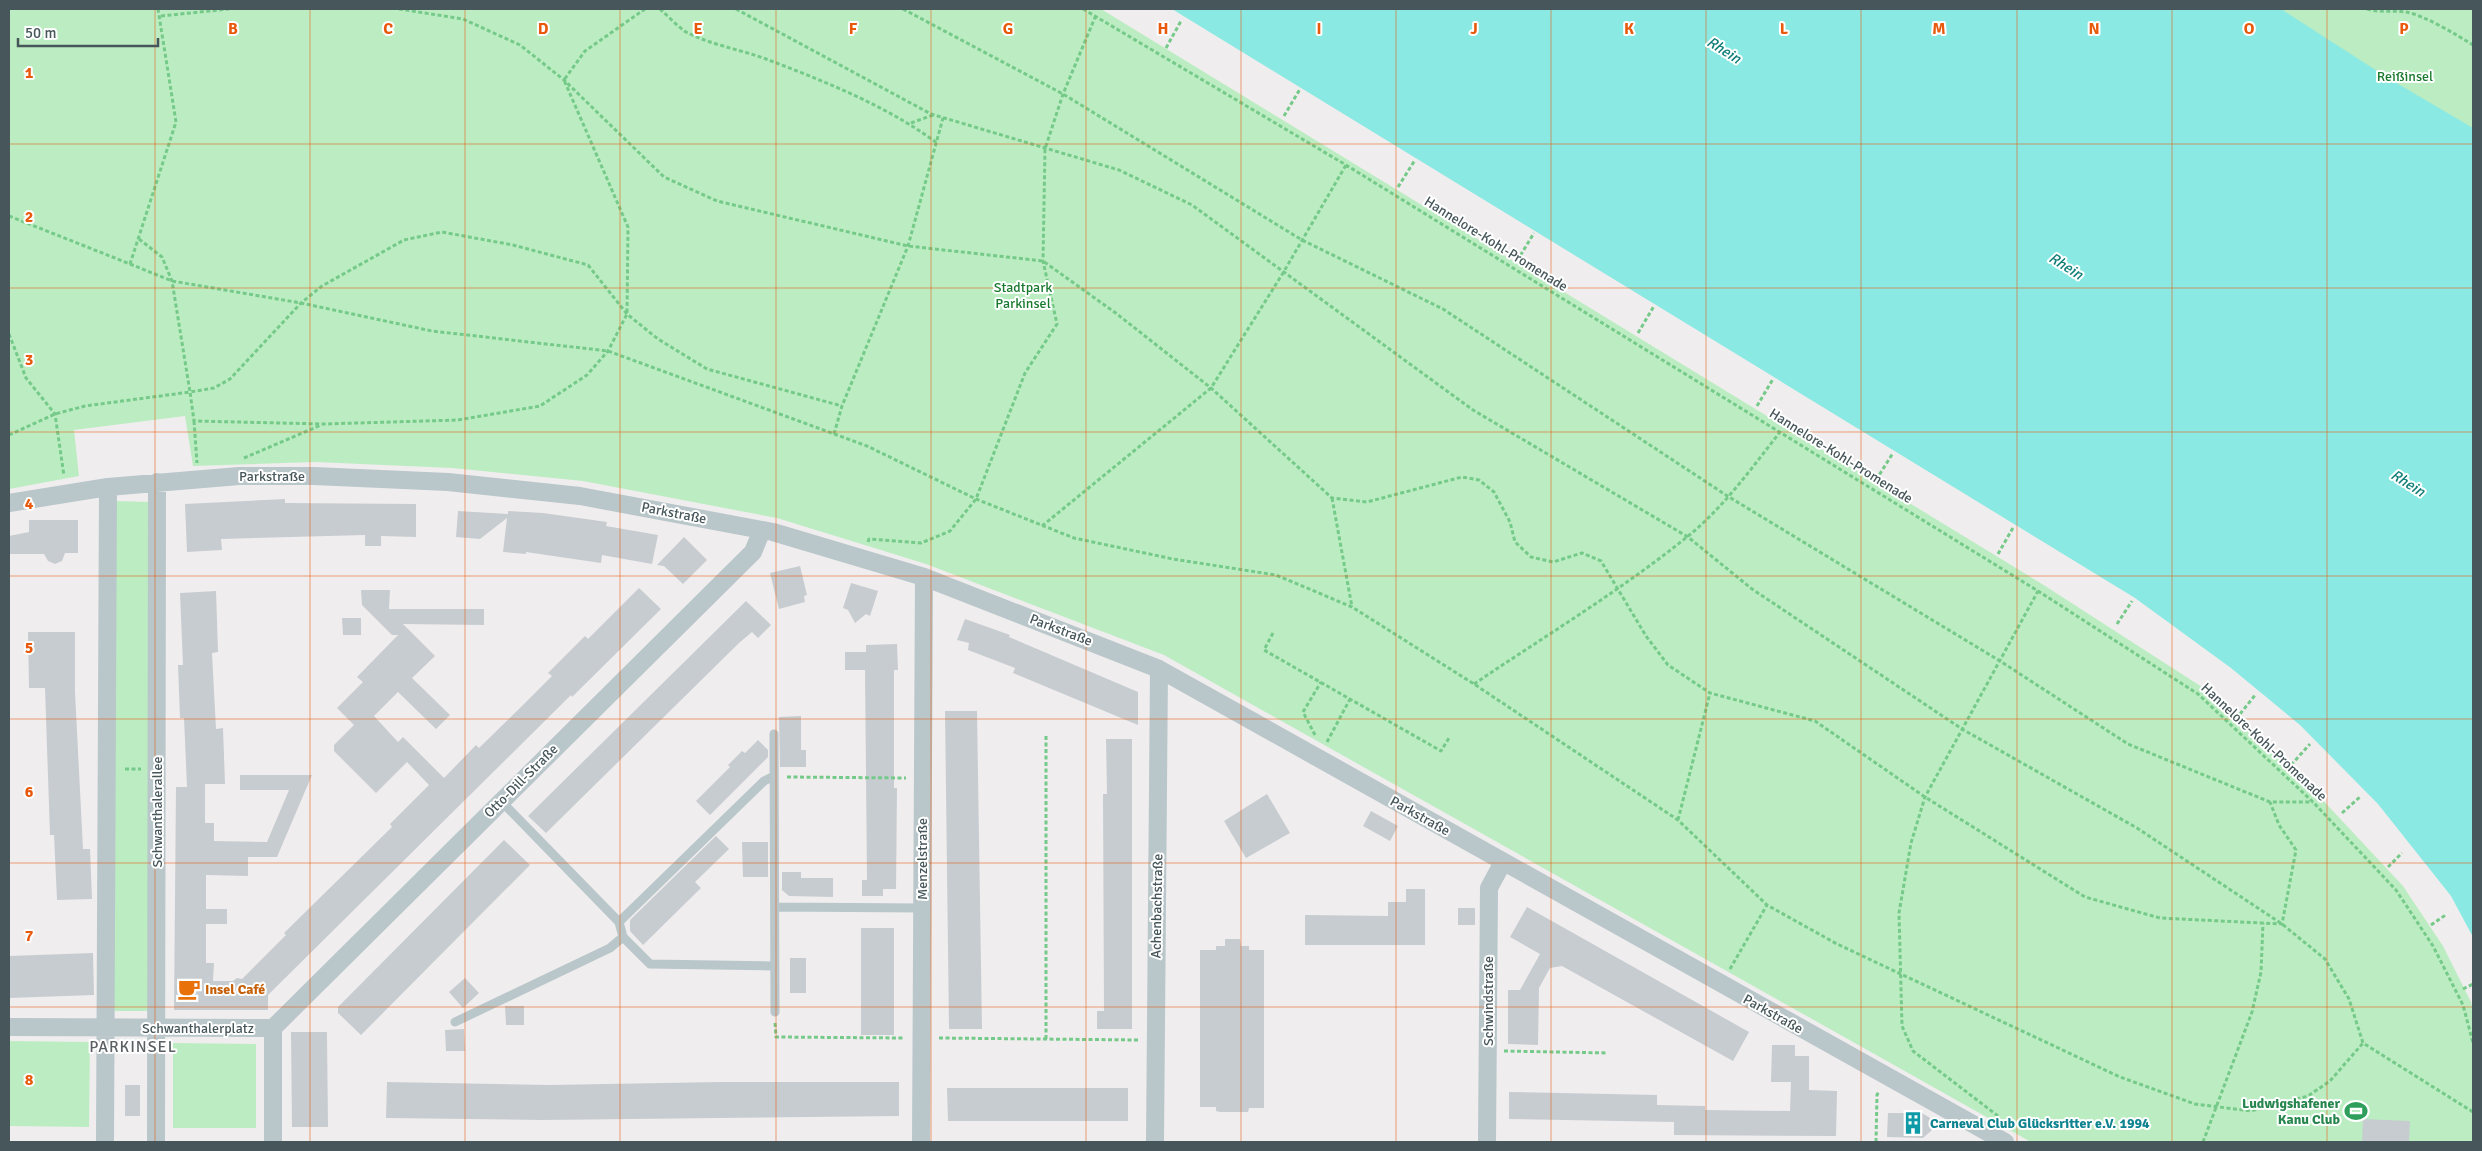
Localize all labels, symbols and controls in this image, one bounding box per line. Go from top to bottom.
scale bar [18,15,158,47]
text: B [228,19,238,39]
text: C [383,19,393,39]
text: D [538,19,549,39]
text: E [693,19,703,39]
text: F [849,19,858,39]
text: G [1003,19,1013,39]
text: H [1158,19,1168,39]
text: I [1316,19,1322,39]
text: J [1470,19,1478,39]
text: K [1624,19,1634,39]
text: L [1780,19,1789,39]
text: M [1932,19,1946,39]
text: N [2088,19,2100,39]
text: O [2244,19,2255,39]
text: P [2399,19,2409,39]
text: 50 m [25,24,56,42]
water label: Rhein [1704,33,1745,68]
text: 1 [25,63,34,83]
park label: Reißinsel [2377,68,2433,85]
street label: Hannelore-Kohl-Promenade [1421,193,1571,295]
text: 2 [25,207,33,227]
water label: Rhein [2046,249,2087,284]
park label: Stadtpark Parkinsel [994,279,1052,312]
text: 3 [25,350,33,370]
street label: Hannelore-Kohl-Promenade [1766,405,1916,507]
water label: Rhein [2388,466,2429,501]
street label: Parkstraße [239,468,305,485]
text: 4 [25,494,34,514]
street label: Parkstraße [640,498,708,528]
street label: Parkstraße [1027,610,1095,650]
text: 5 [25,638,33,658]
street label: Hannelore-Kohl-Promenade [2198,679,2330,805]
street label: Otto-Dill-Straße [481,741,561,821]
street label: Schwanthalerallee [149,756,166,868]
text: 6 [25,782,34,802]
street label: Parkstraße [1387,793,1453,839]
street label: Menzelstraße [914,818,931,900]
street label: Achenbachstraße [1148,853,1166,959]
text: 7 [25,926,34,946]
street label: Schwindstraße [1480,956,1497,1046]
cafe icon: Insel Café [176,976,202,1002]
place label: Insel Café [205,981,265,998]
street label: Parkstraße [1740,991,1806,1037]
street label: Schwanthalerplatz [142,1020,254,1037]
district label: PARKINSEL [89,1037,177,1057]
text: 8 [25,1070,34,1090]
place label: Ludwigshafener Kanu Club [2242,1095,2340,1128]
sports icon: Ludwigshafener Kanu Club [2343,1098,2369,1124]
building icon: Carneval Club Glücksritter e.V. 1994 [1900,1110,1926,1136]
place label: Carneval Club Glücksritter e.V. 1994 [1930,1115,2150,1132]

